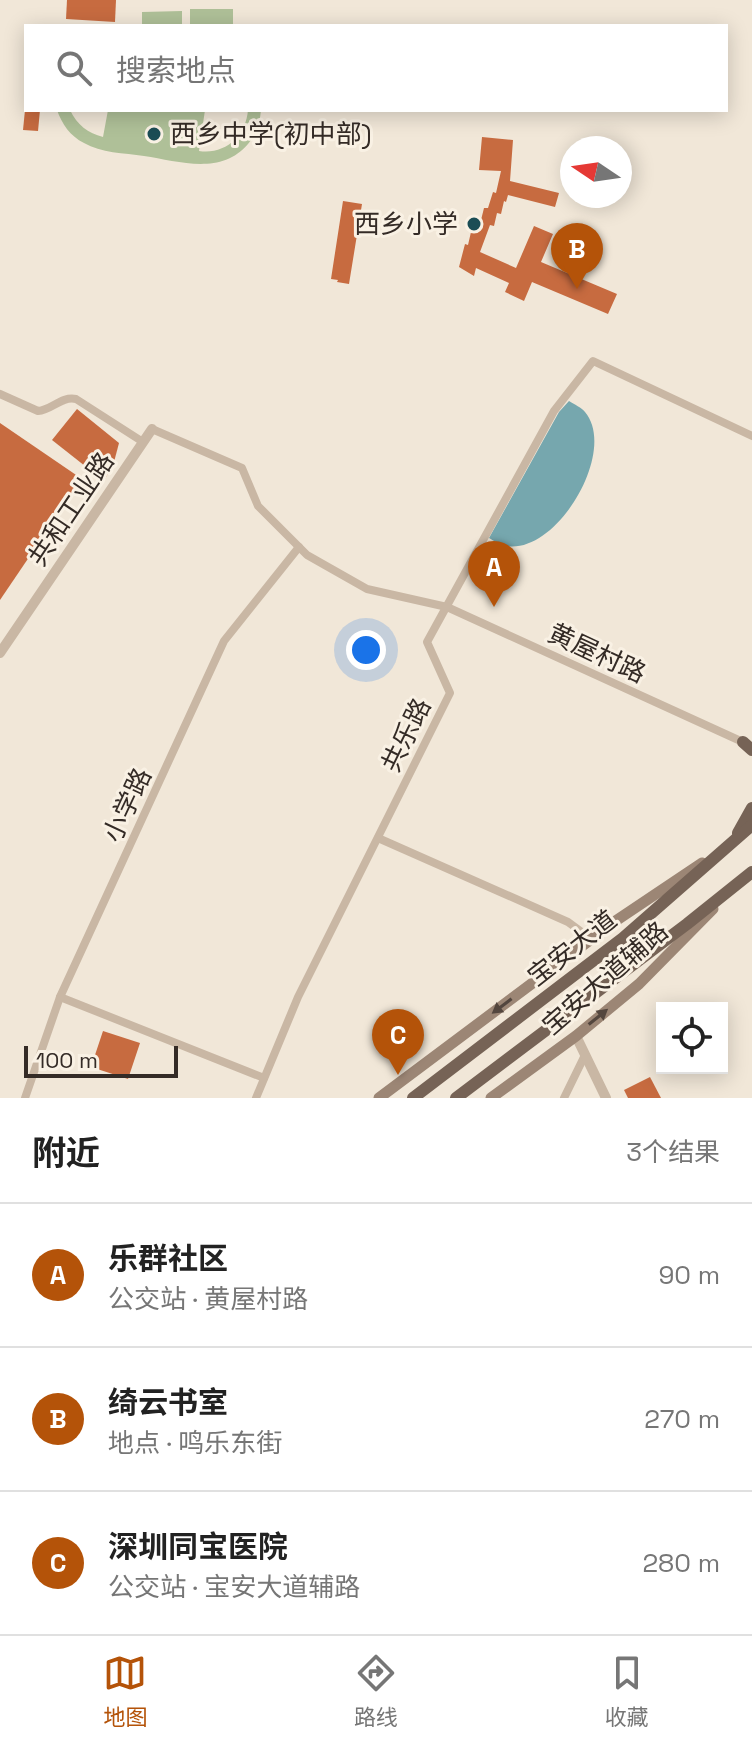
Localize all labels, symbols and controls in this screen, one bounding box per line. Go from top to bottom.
search box [24,24,728,112]
icon: search [52,46,96,90]
text: 搜索地点 [116,51,236,90]
place label: 西乡中学(初中部) [170,117,372,151]
marker: 西乡中学(初中部) [145,125,163,143]
north arrow [560,136,632,208]
place label: 西乡小学 [354,207,458,241]
marker: 西乡小学 [465,215,483,233]
pin: B [551,223,603,289]
street label: 共和工业路 [21,446,121,572]
pin: A [468,541,520,607]
street label: 黄屋村路 [543,616,651,690]
your location [346,630,386,670]
street label: 共乐路 [374,692,438,778]
street label: 小学路 [95,762,159,848]
street label: 宝安大道 [521,903,623,993]
street label: 宝安大道辅路 [535,914,675,1042]
one-way arrow [492,998,513,1014]
map controls [656,1002,728,1074]
button: locate [656,1002,728,1074]
pin: C [372,1009,424,1075]
one-way arrow [588,1009,608,1026]
scale bar [24,1042,178,1078]
text: 100 m [36,1046,98,1074]
text: 附近 [32,1132,100,1175]
text: 3个结果 [626,1135,720,1169]
text: 乐群社区 [108,1239,228,1278]
text: A [50,1258,66,1292]
text: 90 m [658,1258,720,1292]
text: 公交站 · 黄屋村路 [108,1282,308,1316]
text: 绮云书室 [108,1383,228,1422]
text: B [49,1402,67,1436]
text: 270 m [644,1402,720,1436]
text: 地点 · 鸣乐东街 [108,1426,282,1460]
text: 深圳同宝医院 [108,1527,288,1566]
text: C [50,1546,66,1580]
text: 280 m [642,1546,720,1580]
text: 公交站 · 宝安大道辅路 [108,1570,360,1604]
tab: 地图 [103,1651,147,1731]
tab: 路线 [354,1651,398,1731]
tab: 收藏 [605,1651,649,1731]

